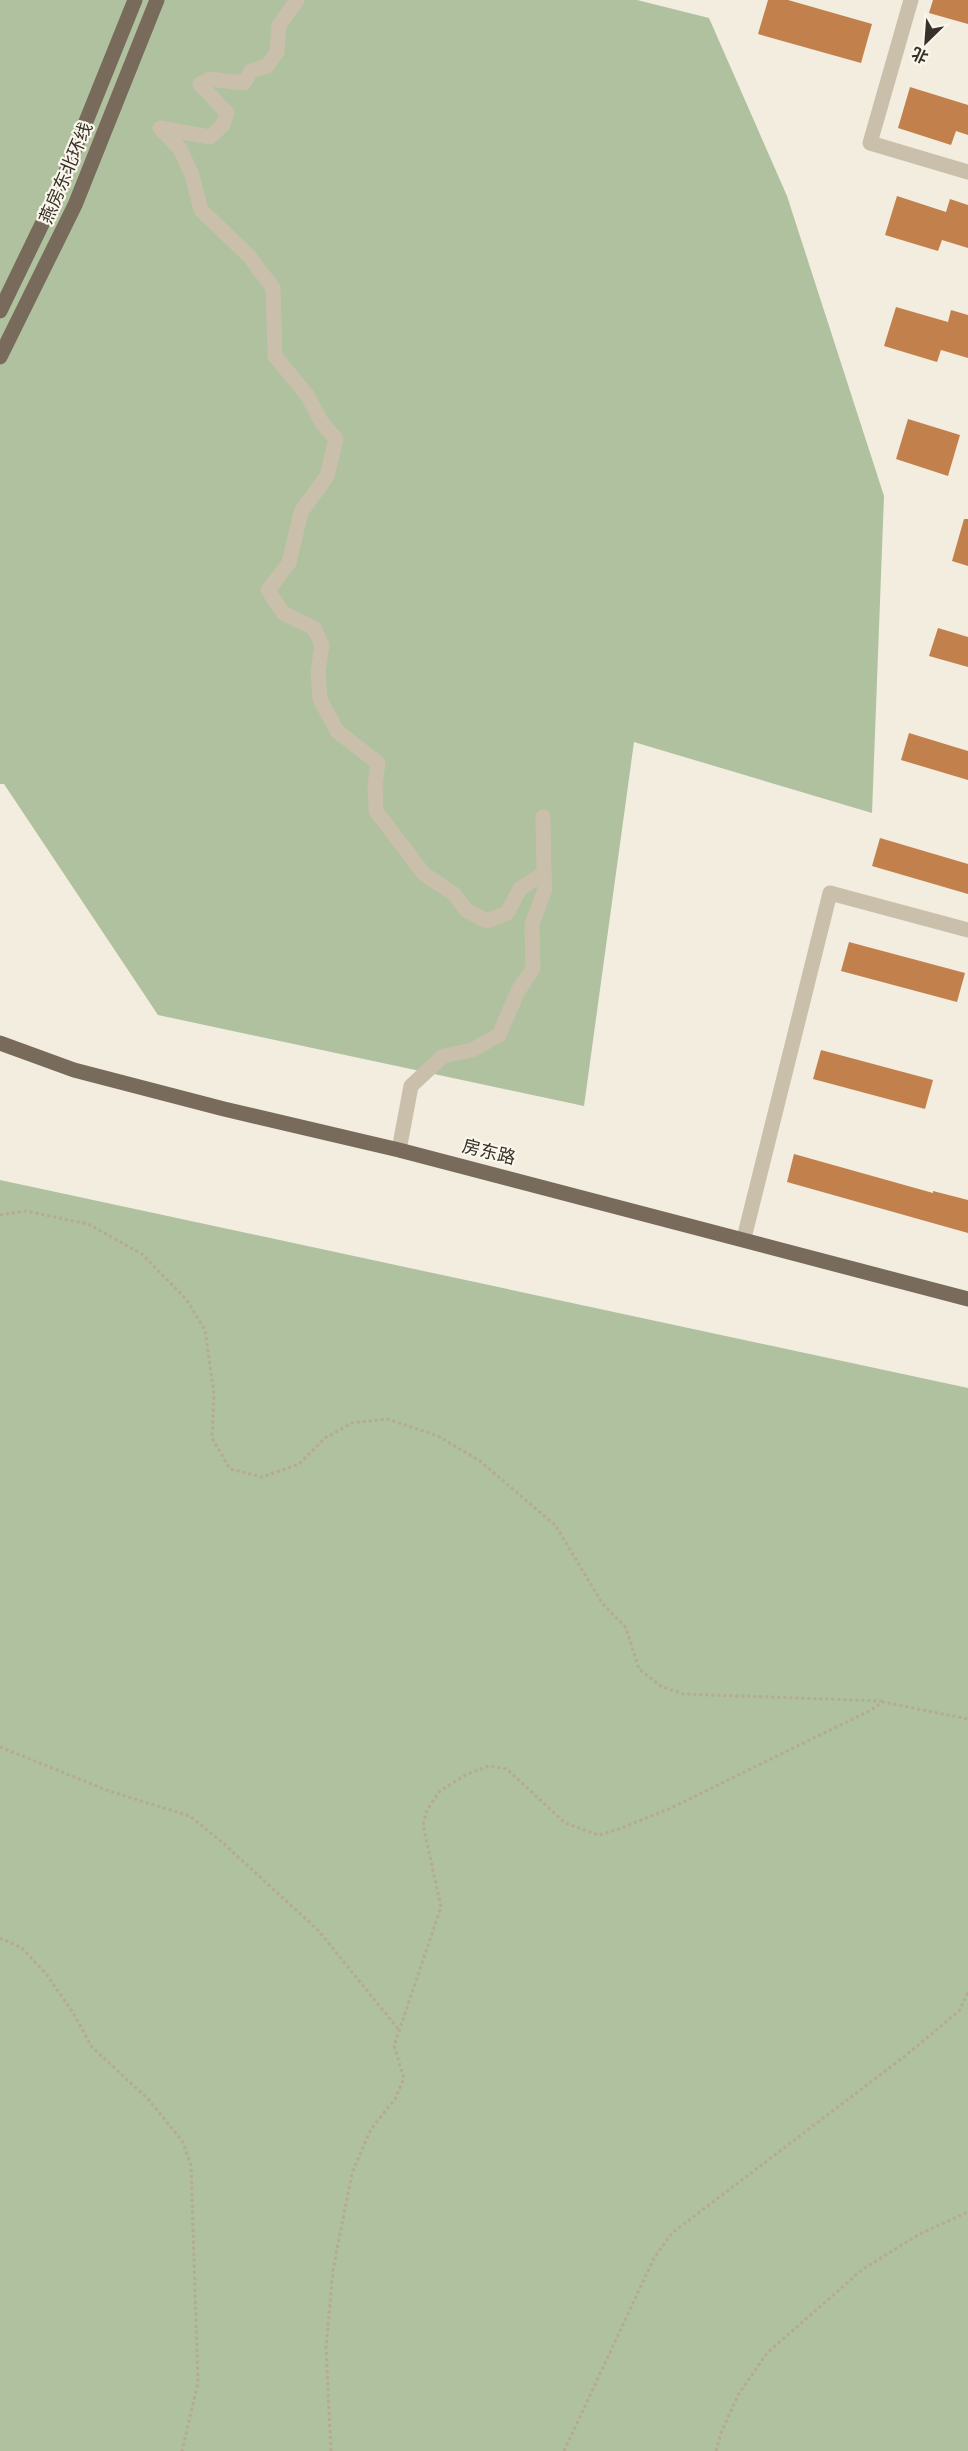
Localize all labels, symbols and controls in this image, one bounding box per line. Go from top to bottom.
north arrow [896,12,956,72]
text: 北 [908,43,931,68]
street label: 燕房东北环线 [34,119,97,227]
street label: 房东路 [460,1134,518,1169]

